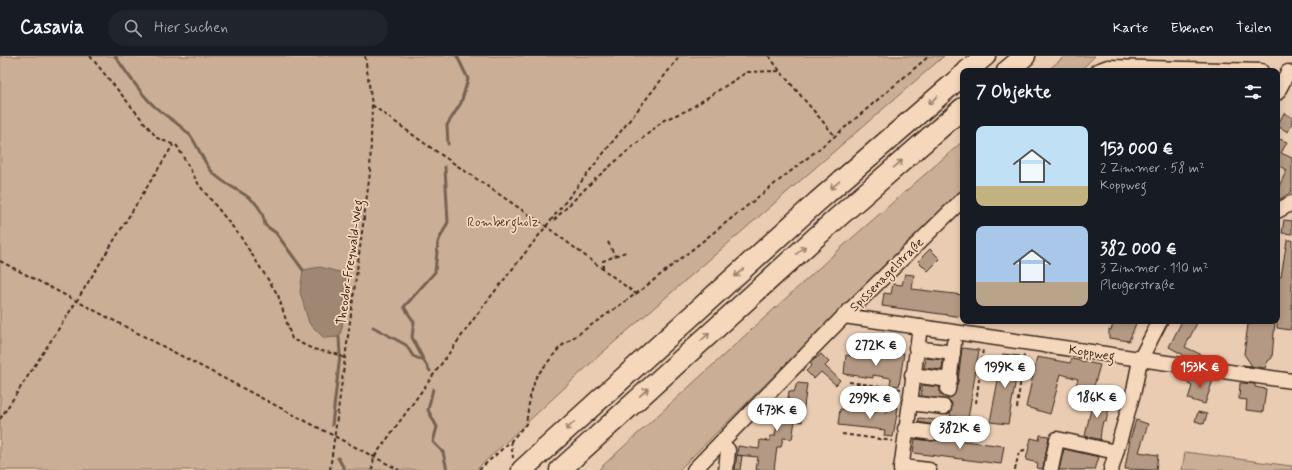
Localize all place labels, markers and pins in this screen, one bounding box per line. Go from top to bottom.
pin: 272K € [843,333,909,367]
pin: 199K € [972,355,1038,389]
pin: 153K € [1167,355,1233,389]
pin: 186K € [1064,385,1130,419]
pin: 299K € [837,386,903,420]
pin: 473K € [744,398,810,432]
pin: 382K € [927,416,993,450]

